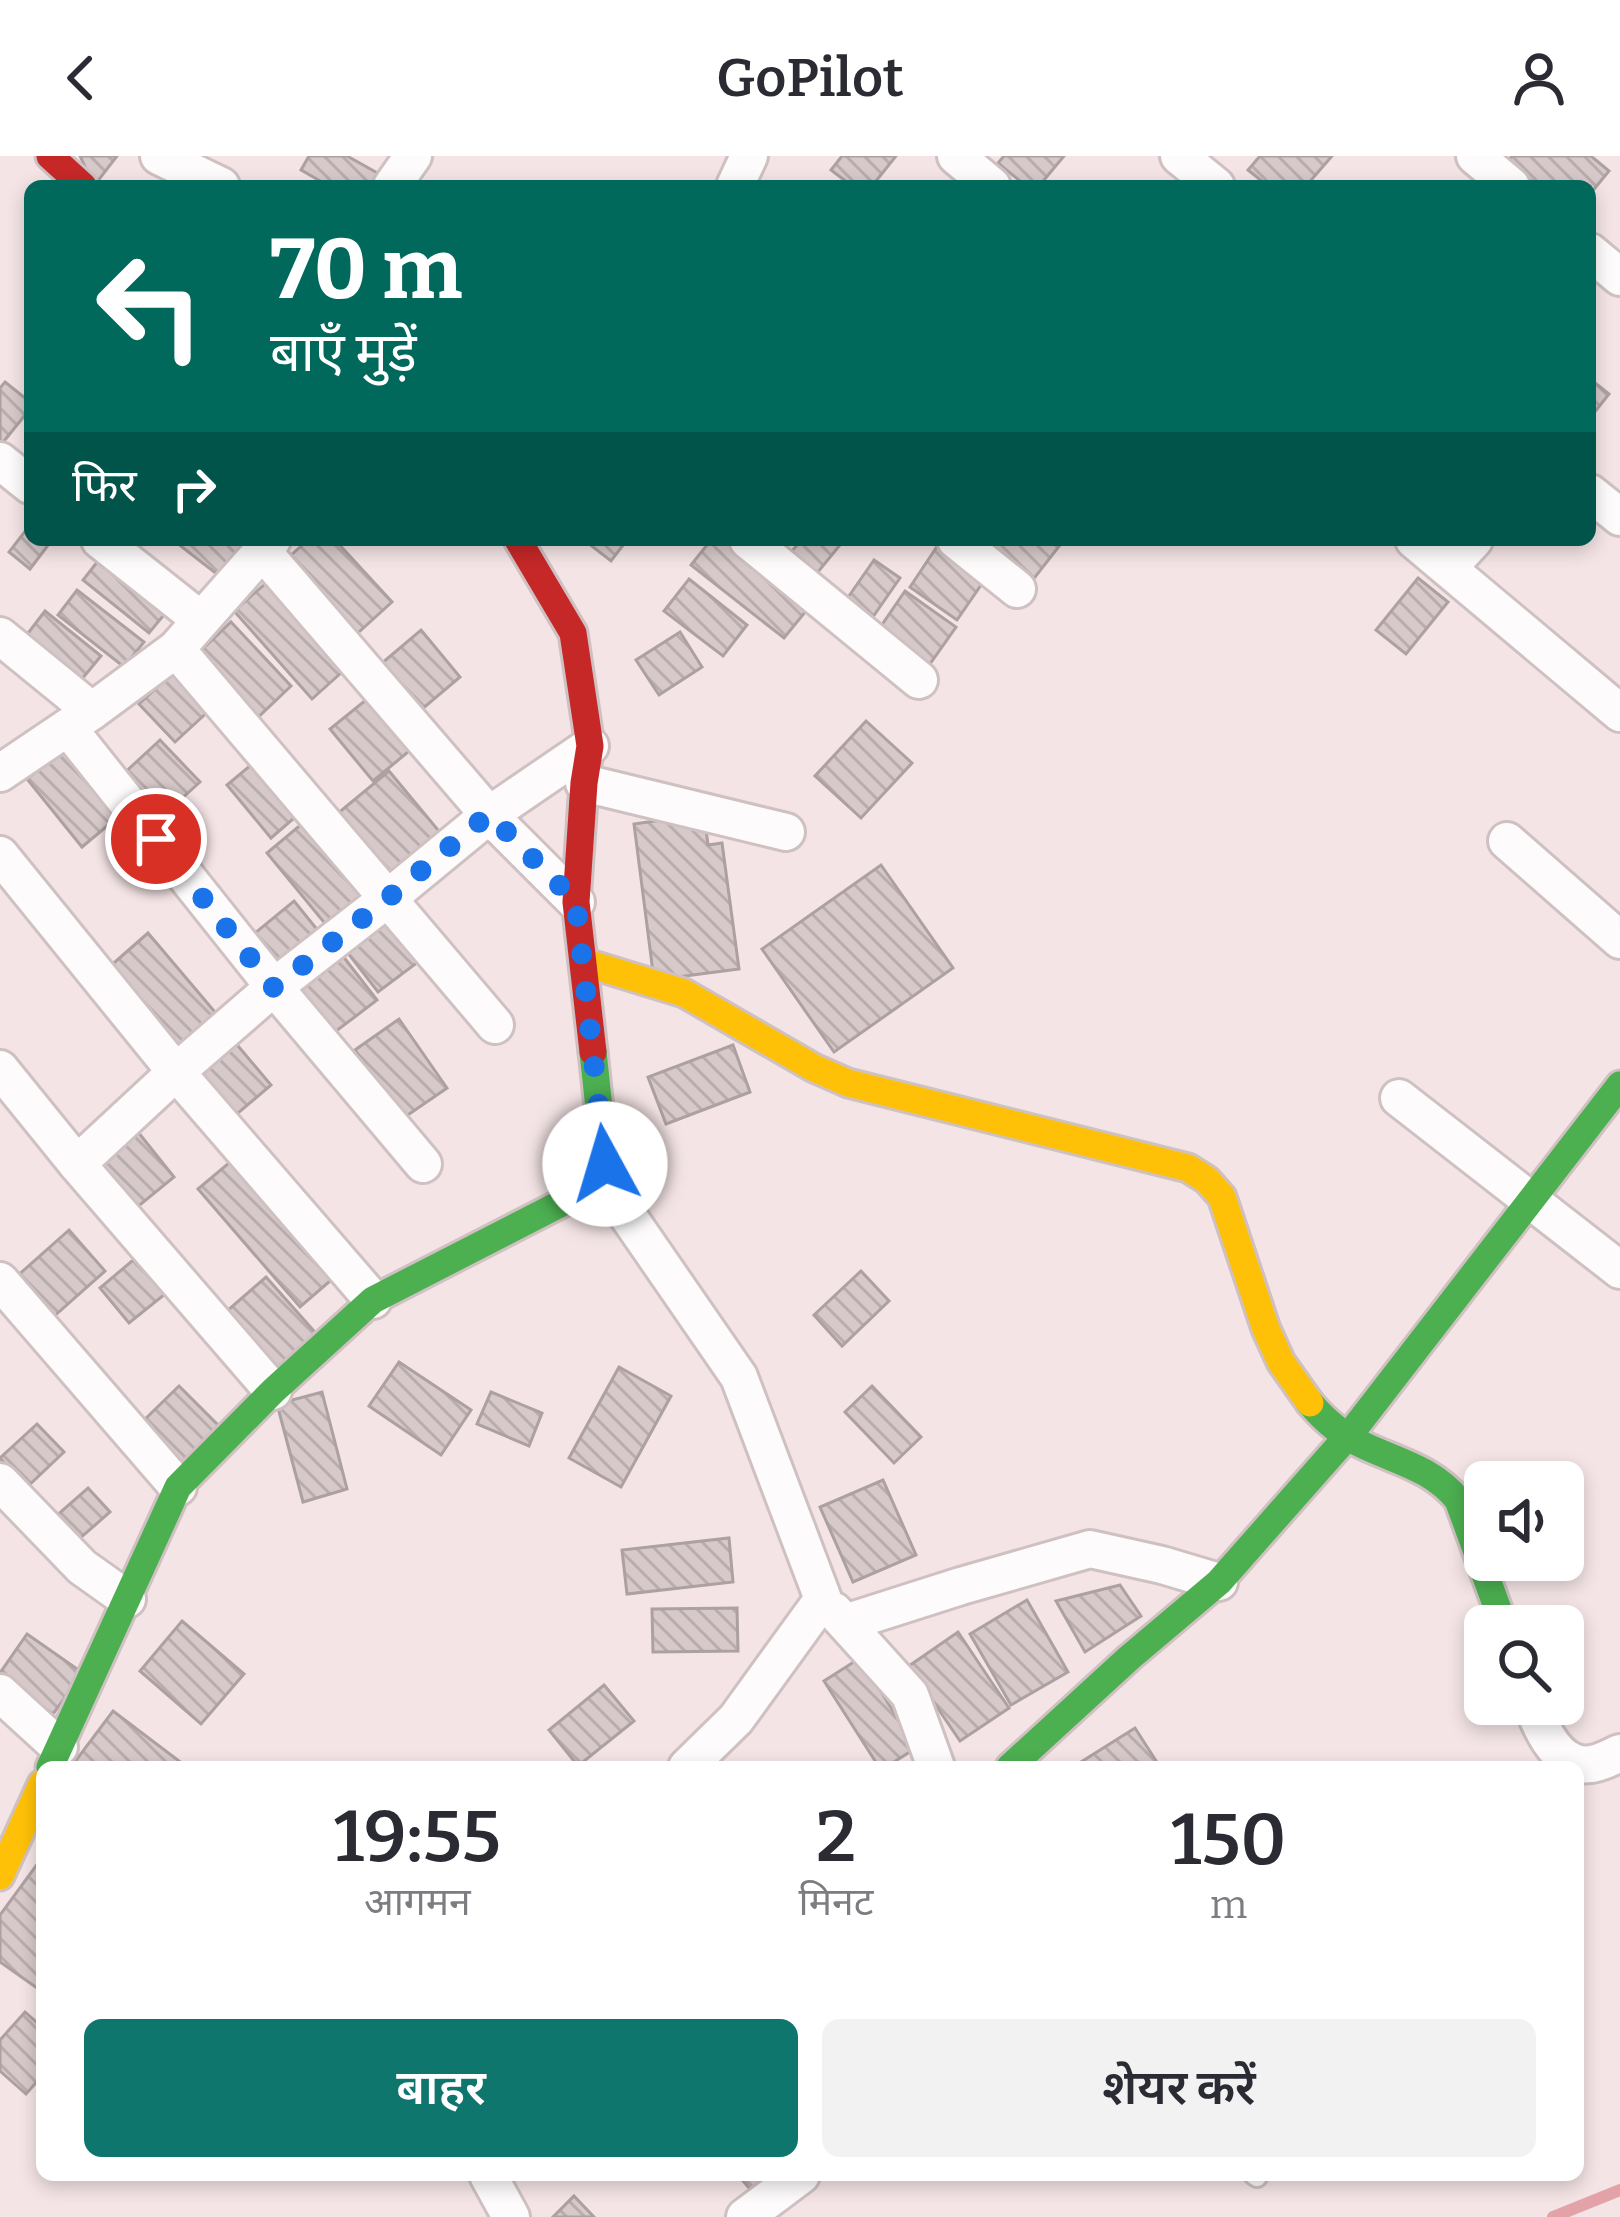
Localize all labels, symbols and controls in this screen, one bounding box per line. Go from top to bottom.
icon: back [48,45,114,111]
icon: person [1506,45,1572,111]
text: GoPilot [716,46,904,110]
text: 70 m [270,219,462,320]
icon: left [72,228,228,384]
text: बाएँ मुड़ें [270,321,417,385]
icon: right [161,456,227,522]
text: फिर [72,459,137,513]
pin [105,788,207,890]
icon: arrive [123,806,189,872]
position arrow [542,1101,668,1227]
map controls [1464,1461,1584,1725]
button: sound [1464,1461,1584,1581]
button: search [1464,1605,1584,1725]
text: 19:55 [334,1794,501,1880]
text: 2 [816,1794,856,1880]
text: 150 [1171,1797,1286,1883]
text: आगमन [364,1879,471,1925]
text: मिनट [799,1879,873,1925]
text: m [1210,1882,1247,1928]
button: बाहर [84,2019,798,2157]
button: शेयर करें [822,2019,1536,2157]

